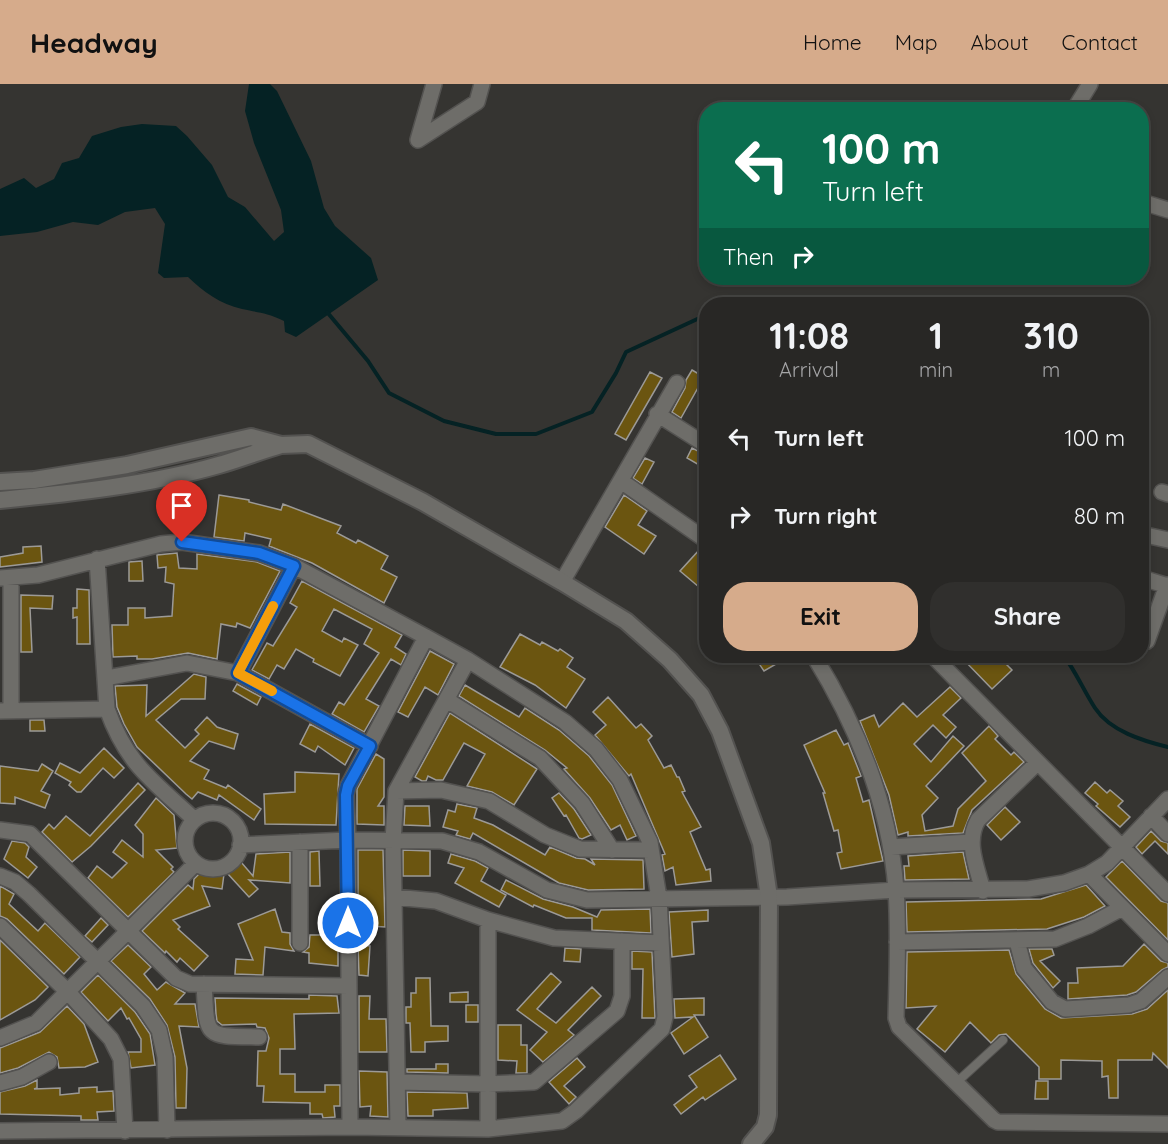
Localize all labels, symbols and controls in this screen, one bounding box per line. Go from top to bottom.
text: Headway [30,25,158,60]
text: Home [803,29,862,55]
text: Map [895,29,938,55]
text: About [971,29,1029,55]
text: Contact [1062,29,1138,55]
text: 100 m [822,122,940,175]
icon: left [723,126,801,204]
text: Turn left [822,174,924,208]
icon: right [786,240,819,273]
text: Then [723,243,774,271]
text: 11:08 [769,313,849,358]
text: 1 [929,313,943,358]
text: 310 [1023,313,1079,358]
text: Arrival [779,357,839,382]
text: min [919,357,953,382]
text: m [1042,357,1060,382]
icon: left [723,422,756,455]
text: Turn left [774,424,864,452]
text: 100 m [1065,424,1125,452]
pin [156,480,207,542]
icon: arrive [165,489,198,522]
icon: right [723,500,756,533]
text: Turn right [774,502,878,530]
text: 80 m [1074,502,1125,530]
button: Exit [723,582,918,651]
button: Share [930,582,1125,651]
position arrow [316,891,380,955]

